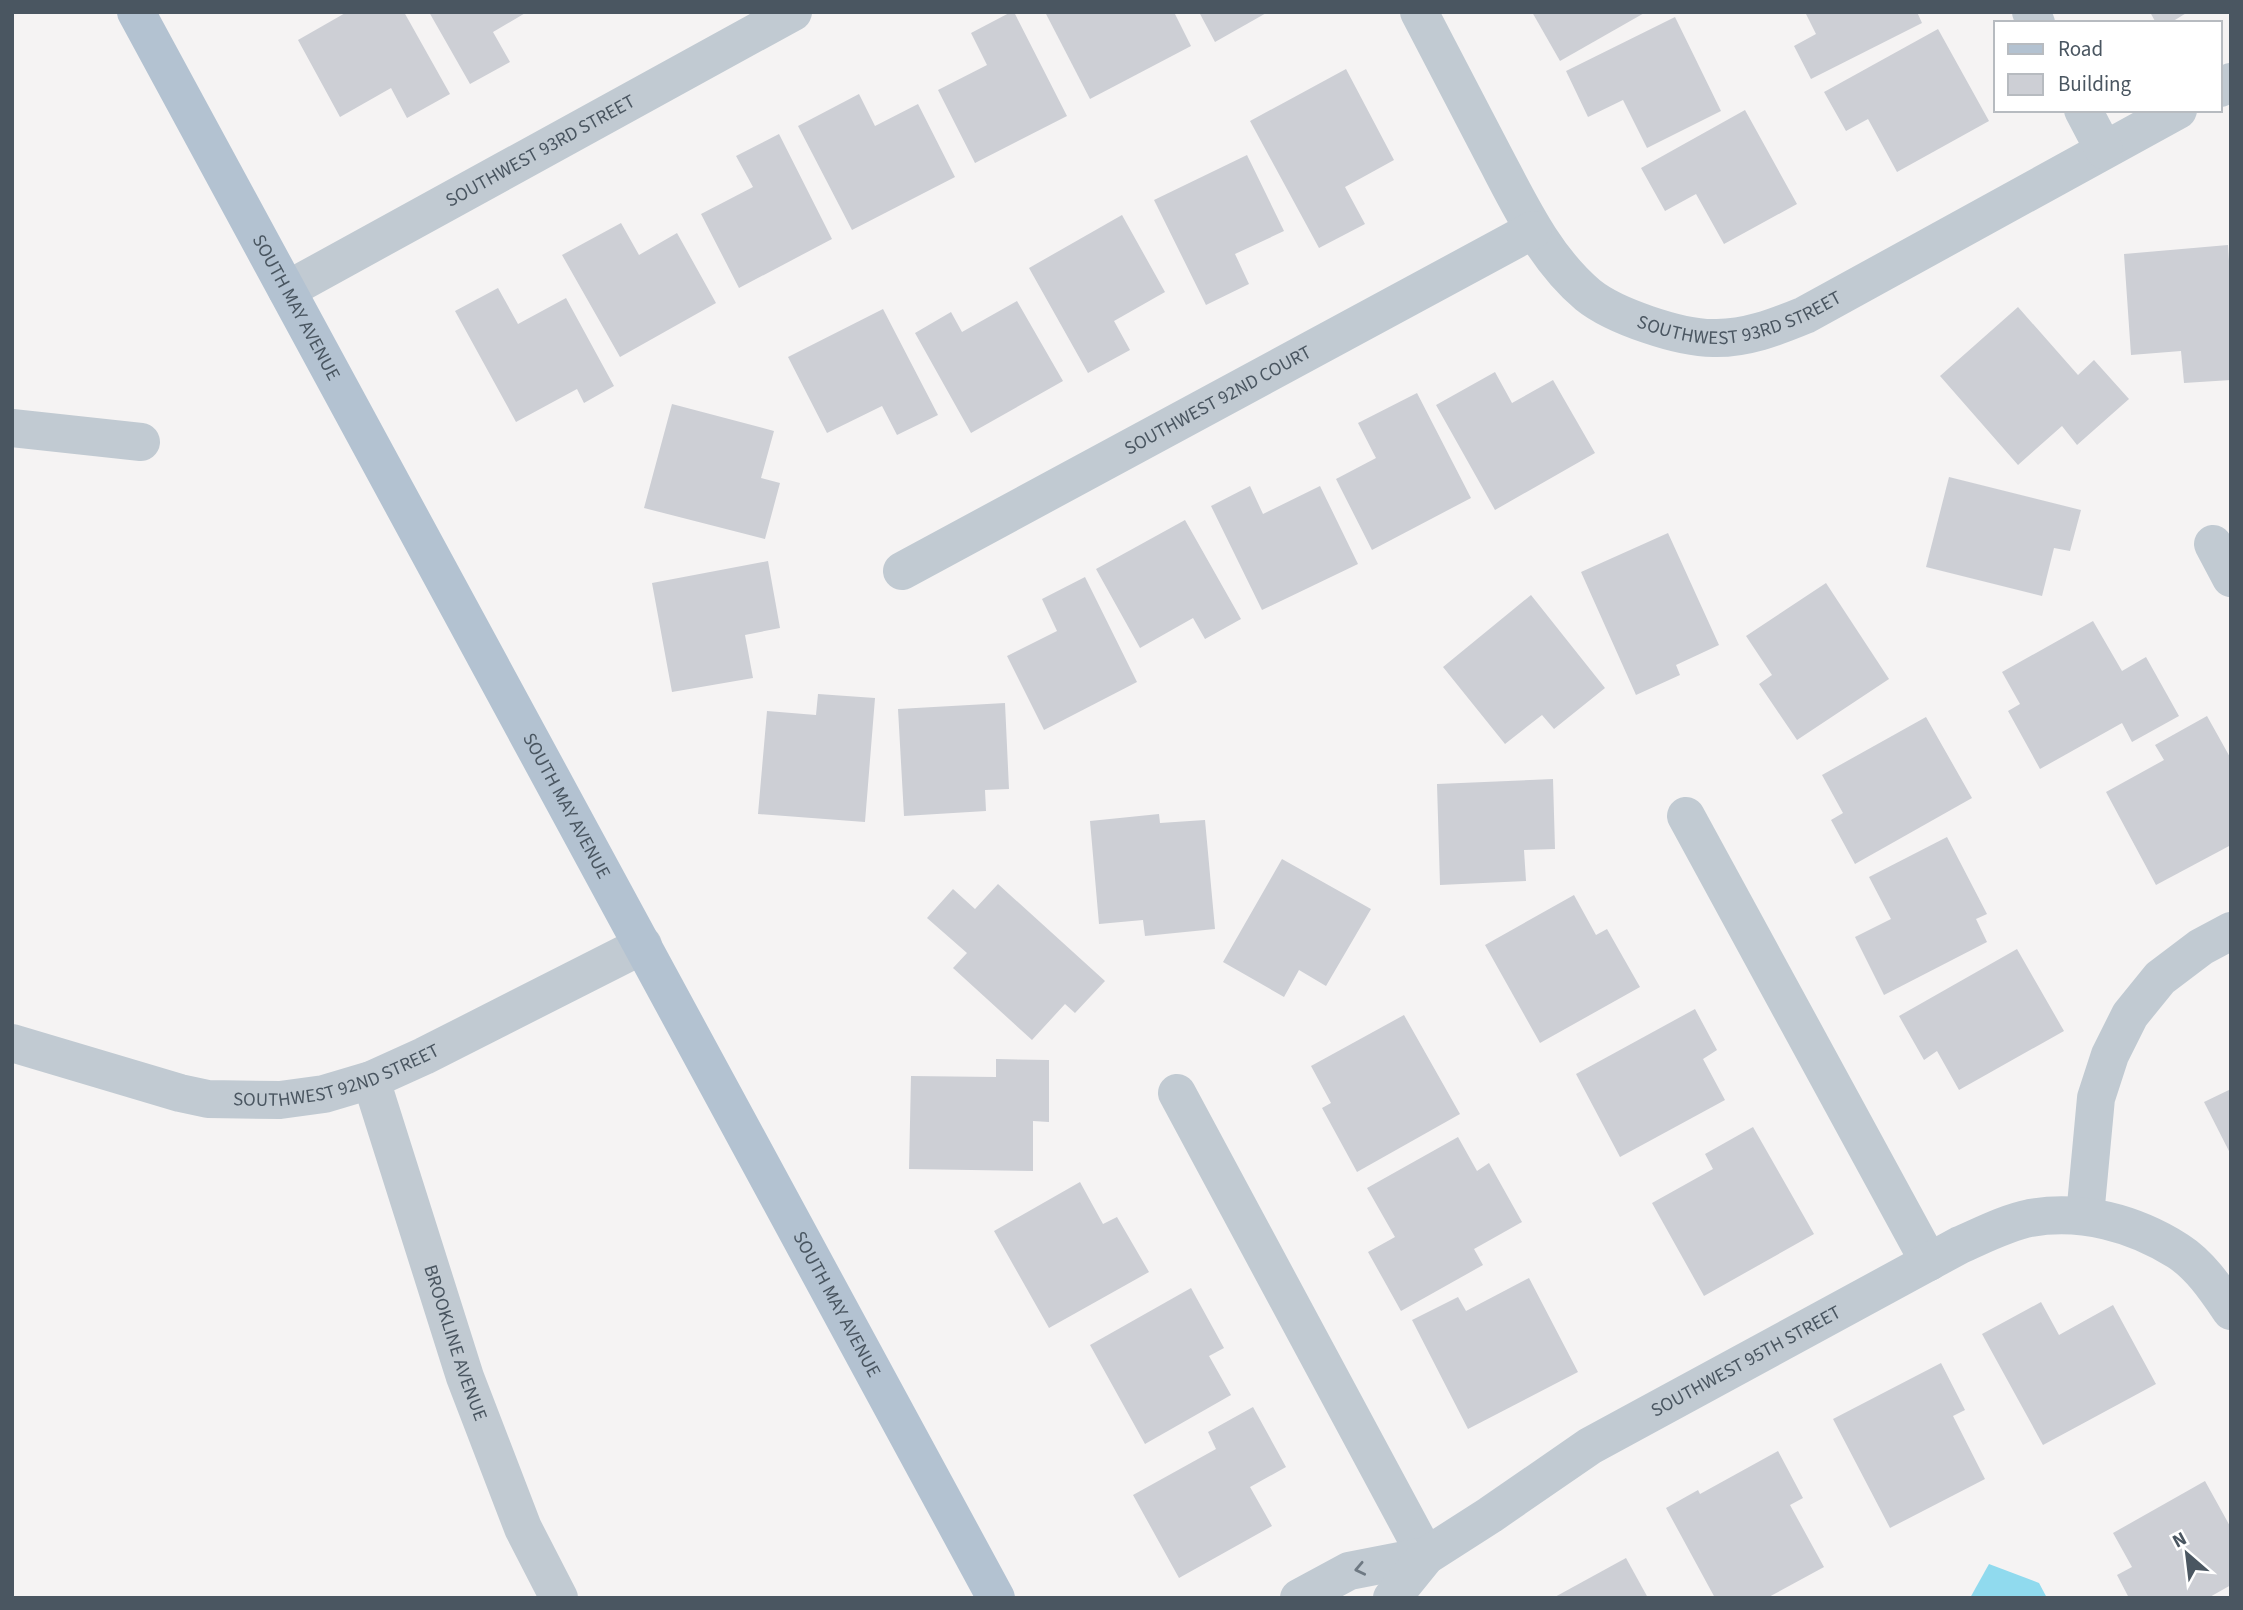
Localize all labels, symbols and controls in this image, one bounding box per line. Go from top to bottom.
legend [1994,21,2222,112]
text: Road [2058,34,2103,64]
text: Building [2058,69,2132,99]
street label: SOUTHWEST 93RD STREET [441,88,640,214]
street label: SOUTH MAY AVENUE [246,229,347,385]
street label: SOUTHWEST 93RD STREET [1633,284,1846,352]
street label: SOUTHWEST 92ND COURT [1119,339,1316,462]
street label: SOUTH MAY AVENUE [516,728,617,884]
street label: SOUTHWEST 92ND STREET [233,1037,444,1114]
street label: SOUTH MAY AVENUE [786,1226,887,1382]
street label: BROOKLINE AVENUE [417,1261,494,1425]
street label: SOUTHWEST 95TH STREET [1646,1299,1846,1424]
north arrow [2152,1519,2222,1589]
text: N [2168,1525,2192,1555]
one-way arrow [1354,1560,1366,1575]

